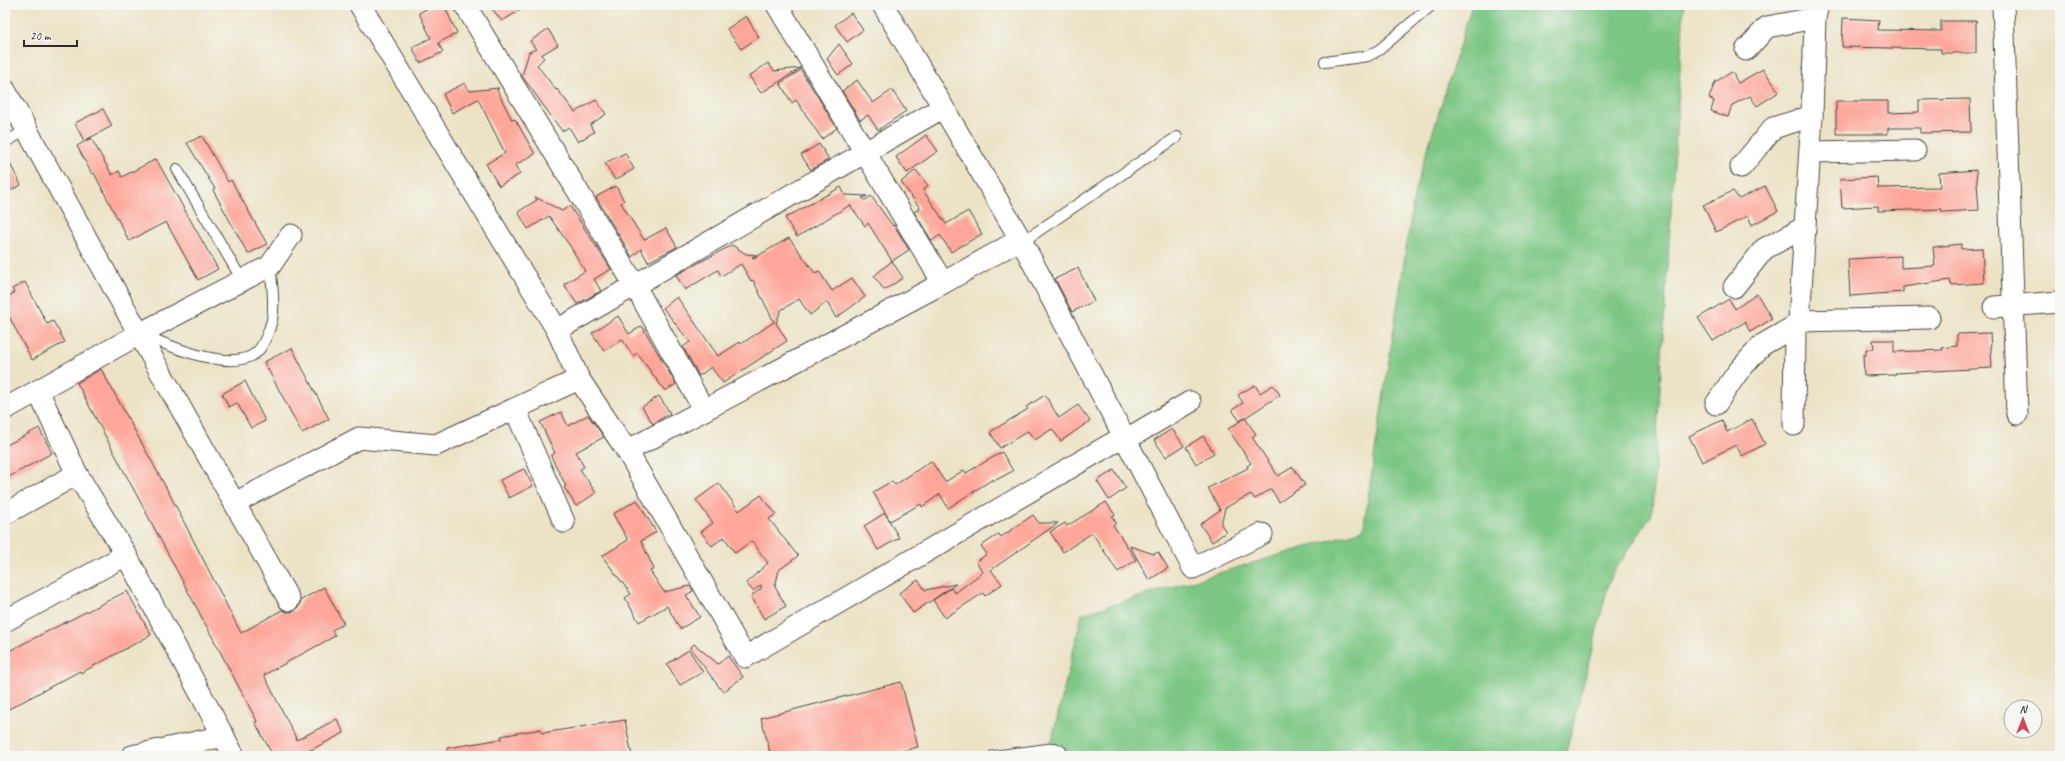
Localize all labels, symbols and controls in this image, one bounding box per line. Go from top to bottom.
scale bar [24,22,77,48]
text: 20 m [30,28,52,44]
north arrow [2003,699,2043,739]
text: N [2020,702,2029,716]

